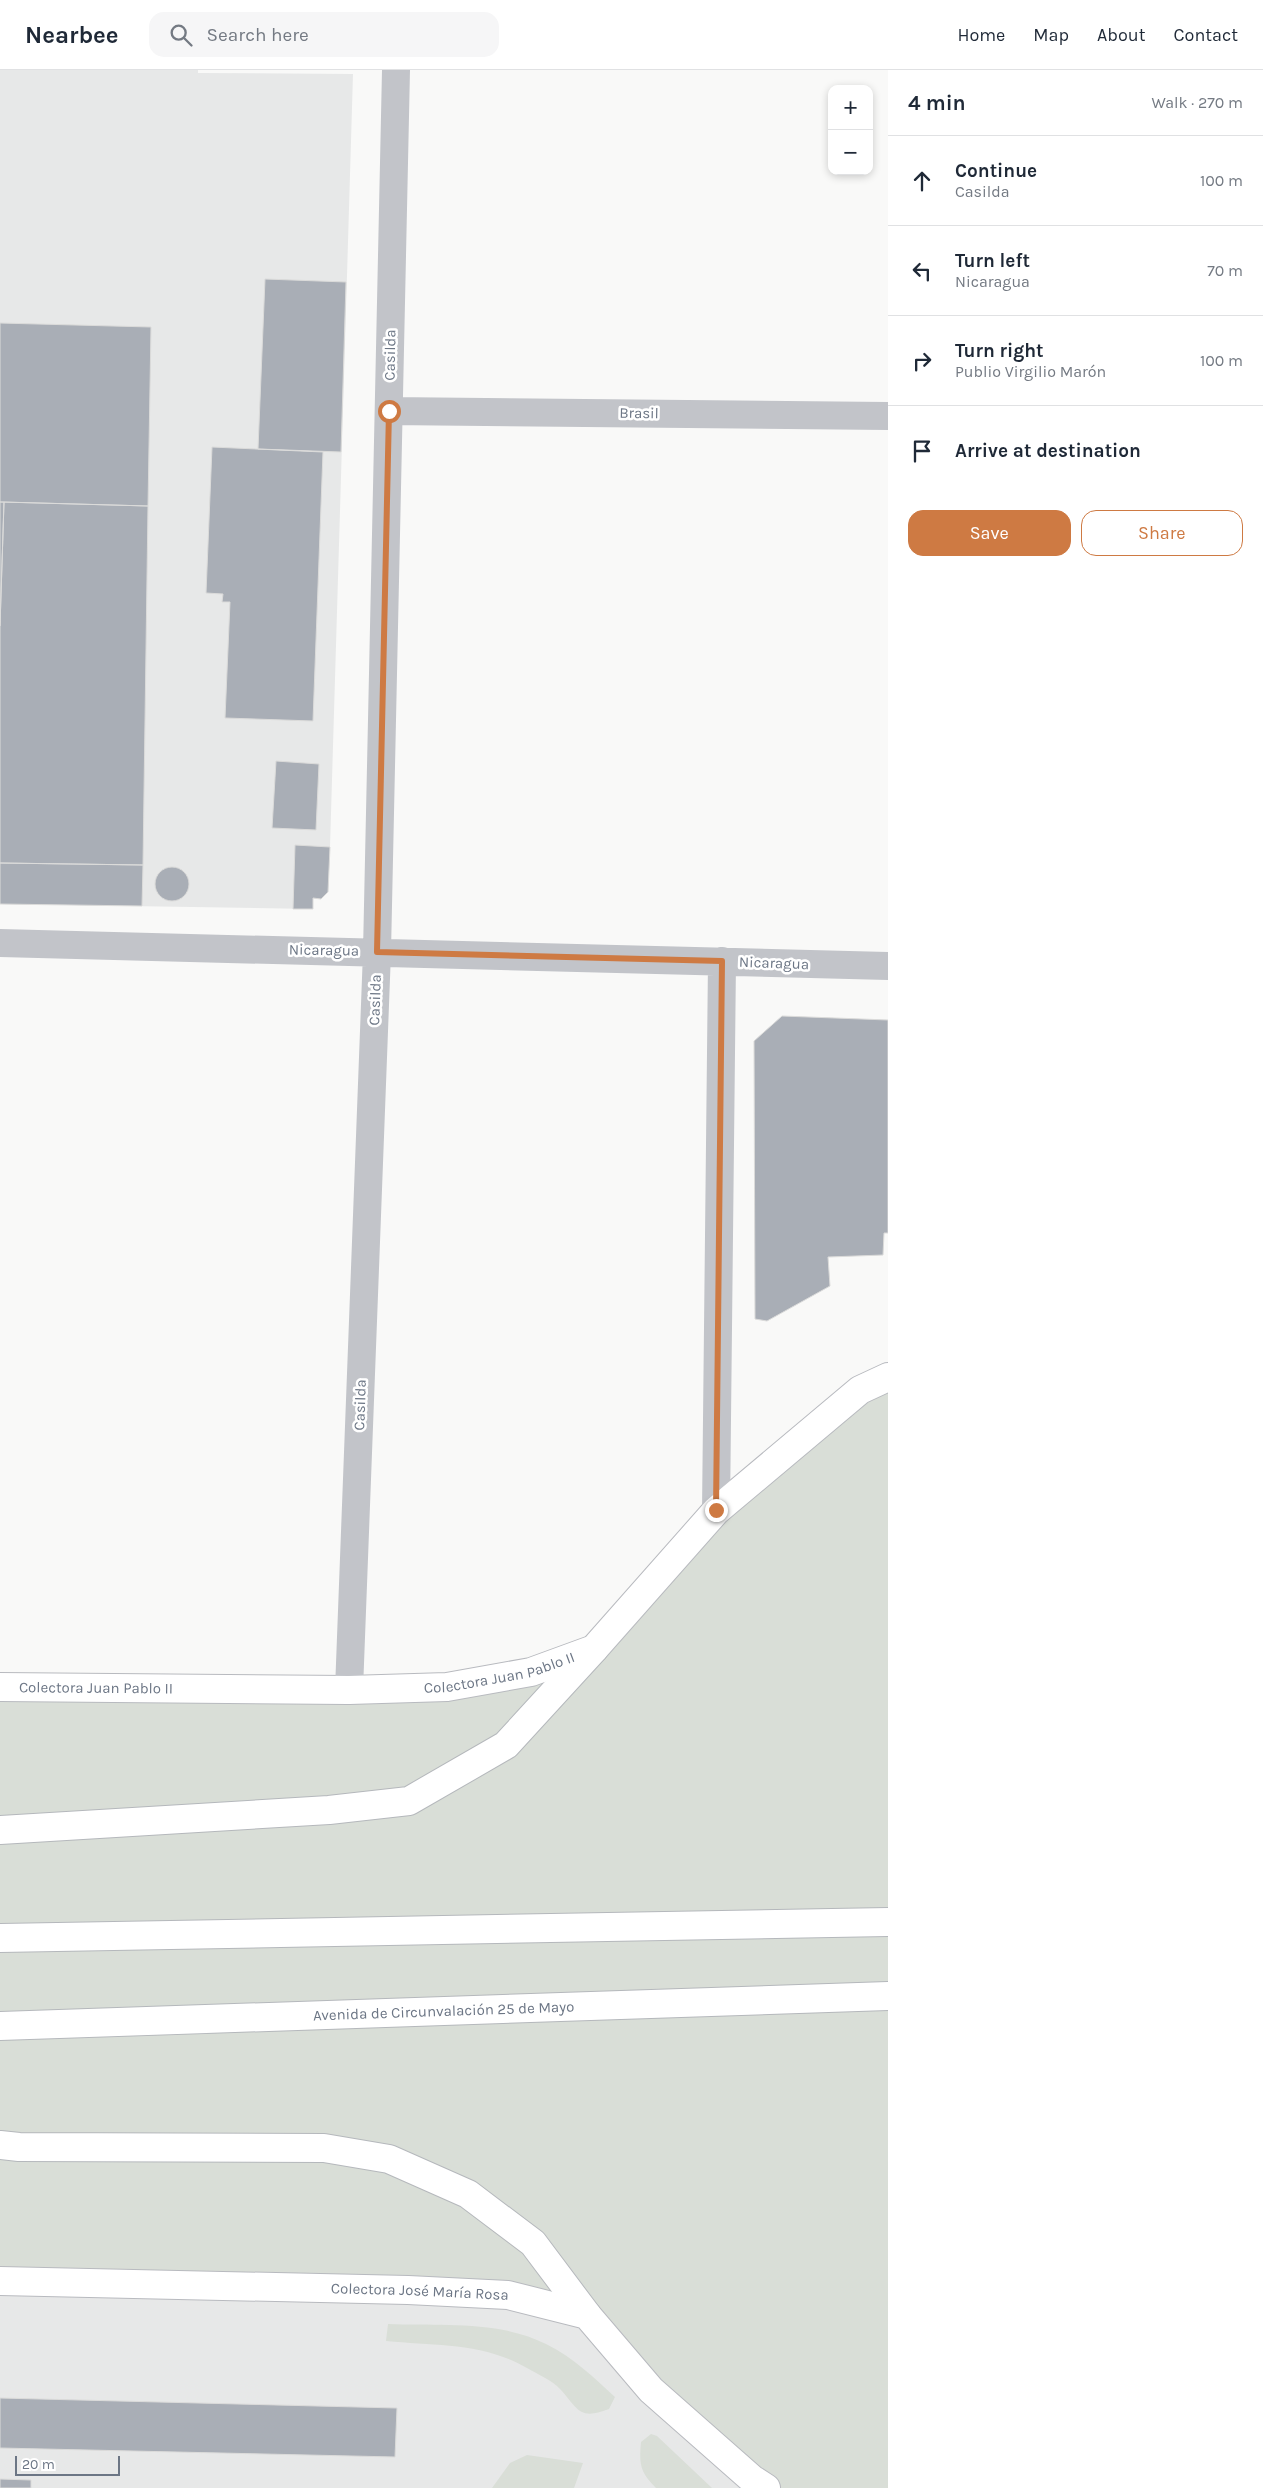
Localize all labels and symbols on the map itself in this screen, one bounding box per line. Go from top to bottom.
street label: Casilda [381,329,399,381]
route start [378,400,401,423]
street label: Brasil [619,404,659,422]
street label: Nicaragua [289,940,359,960]
street label: Nicaragua [739,953,809,973]
street label: Casilda [365,974,385,1026]
street label: Casilda [350,1379,370,1431]
route end [705,1499,728,1522]
street label: Colectora Juan Pablo II [424,1648,577,1697]
street label: Colectora Juan Pablo II [19,1678,173,1697]
street label: Avenida de Circunvalación 25 de Mayo [313,1998,575,2024]
street label: Colectora José María Rosa [331,2279,509,2304]
scale bar [15,2453,120,2476]

